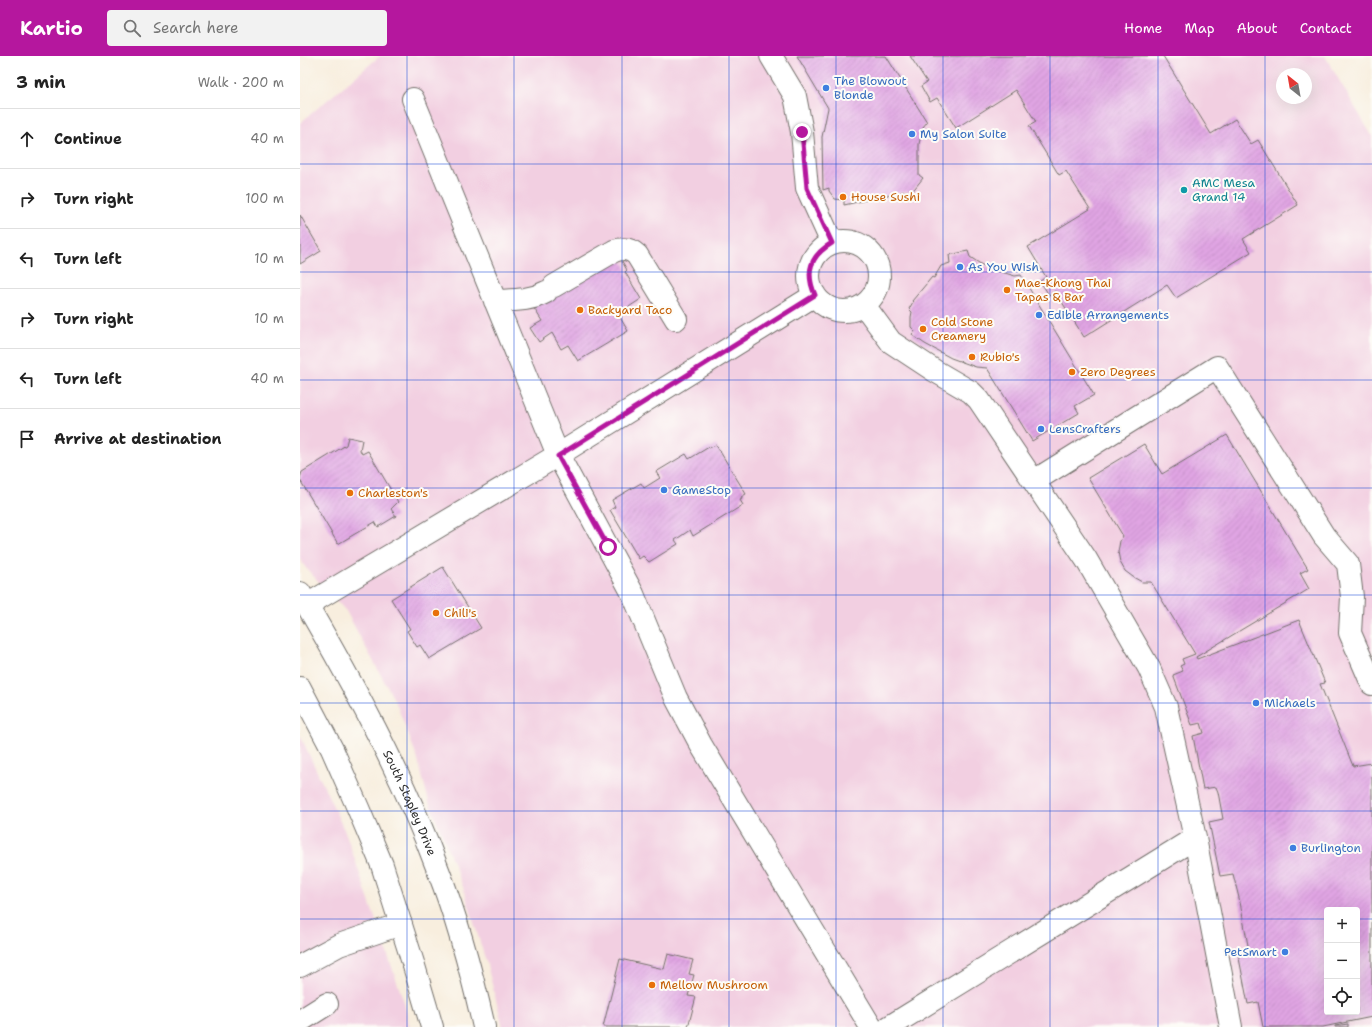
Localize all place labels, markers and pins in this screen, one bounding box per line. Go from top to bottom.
place label: The Blowout Blonde [834,73,907,103]
marker: The Blowout Blonde [821,83,831,93]
place label: My Salon Suite [920,126,1007,142]
marker: My Salon Suite [907,129,917,139]
place label: AMC Mesa Grand 14 [1192,175,1255,205]
marker: AMC Mesa Grand 14 [1179,185,1189,195]
place label: House Sushi [851,189,920,205]
marker: House Sushi [838,192,848,202]
place label: As You Wish [968,259,1039,275]
marker: As You Wish [955,262,965,272]
place label: Mae-Khong Thai Tapas & Bar [1015,275,1111,305]
marker: Mae-Khong Thai Tapas & Bar [1002,285,1012,295]
place label: Backyard Taco [588,302,672,318]
marker: Backyard Taco [575,305,585,315]
place label: Edible Arrangements [1047,307,1169,323]
marker: Edible Arrangements [1034,310,1044,320]
place label: Cold Stone Creamery [931,314,993,344]
marker: Cold Stone Creamery [918,324,928,334]
place label: Rubio's [980,349,1020,365]
marker: Rubio's [967,352,977,362]
place label: Zero Degrees [1080,364,1156,380]
marker: Zero Degrees [1067,367,1077,377]
place label: LensCrafters [1049,421,1121,437]
marker: LensCrafters [1036,424,1046,434]
place label: GameStop [672,482,731,498]
place label: Charleston's [358,485,428,501]
marker: GameStop [659,485,669,495]
marker: Charleston's [345,488,355,498]
place label: Chili's [444,605,477,621]
marker: Chili's [431,608,441,618]
place label: Michaels [1264,695,1316,711]
marker: Michaels [1251,698,1261,708]
place label: Burlington [1301,840,1361,856]
marker: Burlington [1288,843,1298,853]
place label: PetSmart [1224,944,1277,960]
marker: PetSmart [1280,947,1290,957]
place label: Mellow Mushroom [660,977,768,993]
marker: Mellow Mushroom [647,980,657,990]

